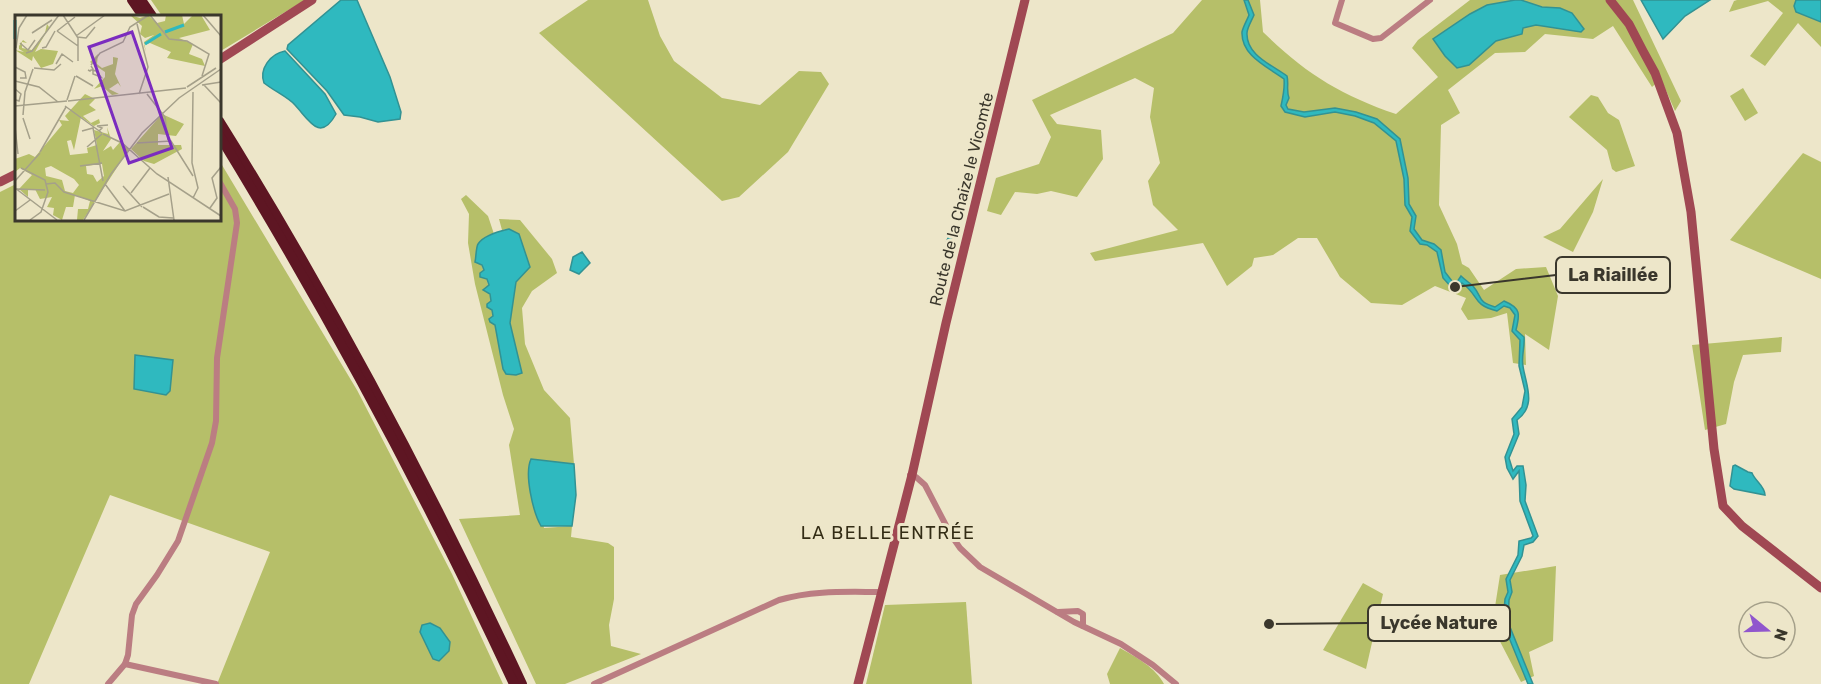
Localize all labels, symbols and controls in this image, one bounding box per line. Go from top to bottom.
inset map [15,15,220,220]
street label: Route de la Chaize le Vicomte [926,90,997,308]
callout: La Riaillée [1556,257,1670,293]
text: La Riaillée [1568,264,1658,286]
district label: LA BELLE ENTRÉE [801,522,975,544]
north arrow [1737,600,1797,660]
callout: Lycée Nature [1368,605,1510,641]
text: Lycée Nature [1380,612,1498,634]
text: N [1770,626,1792,643]

